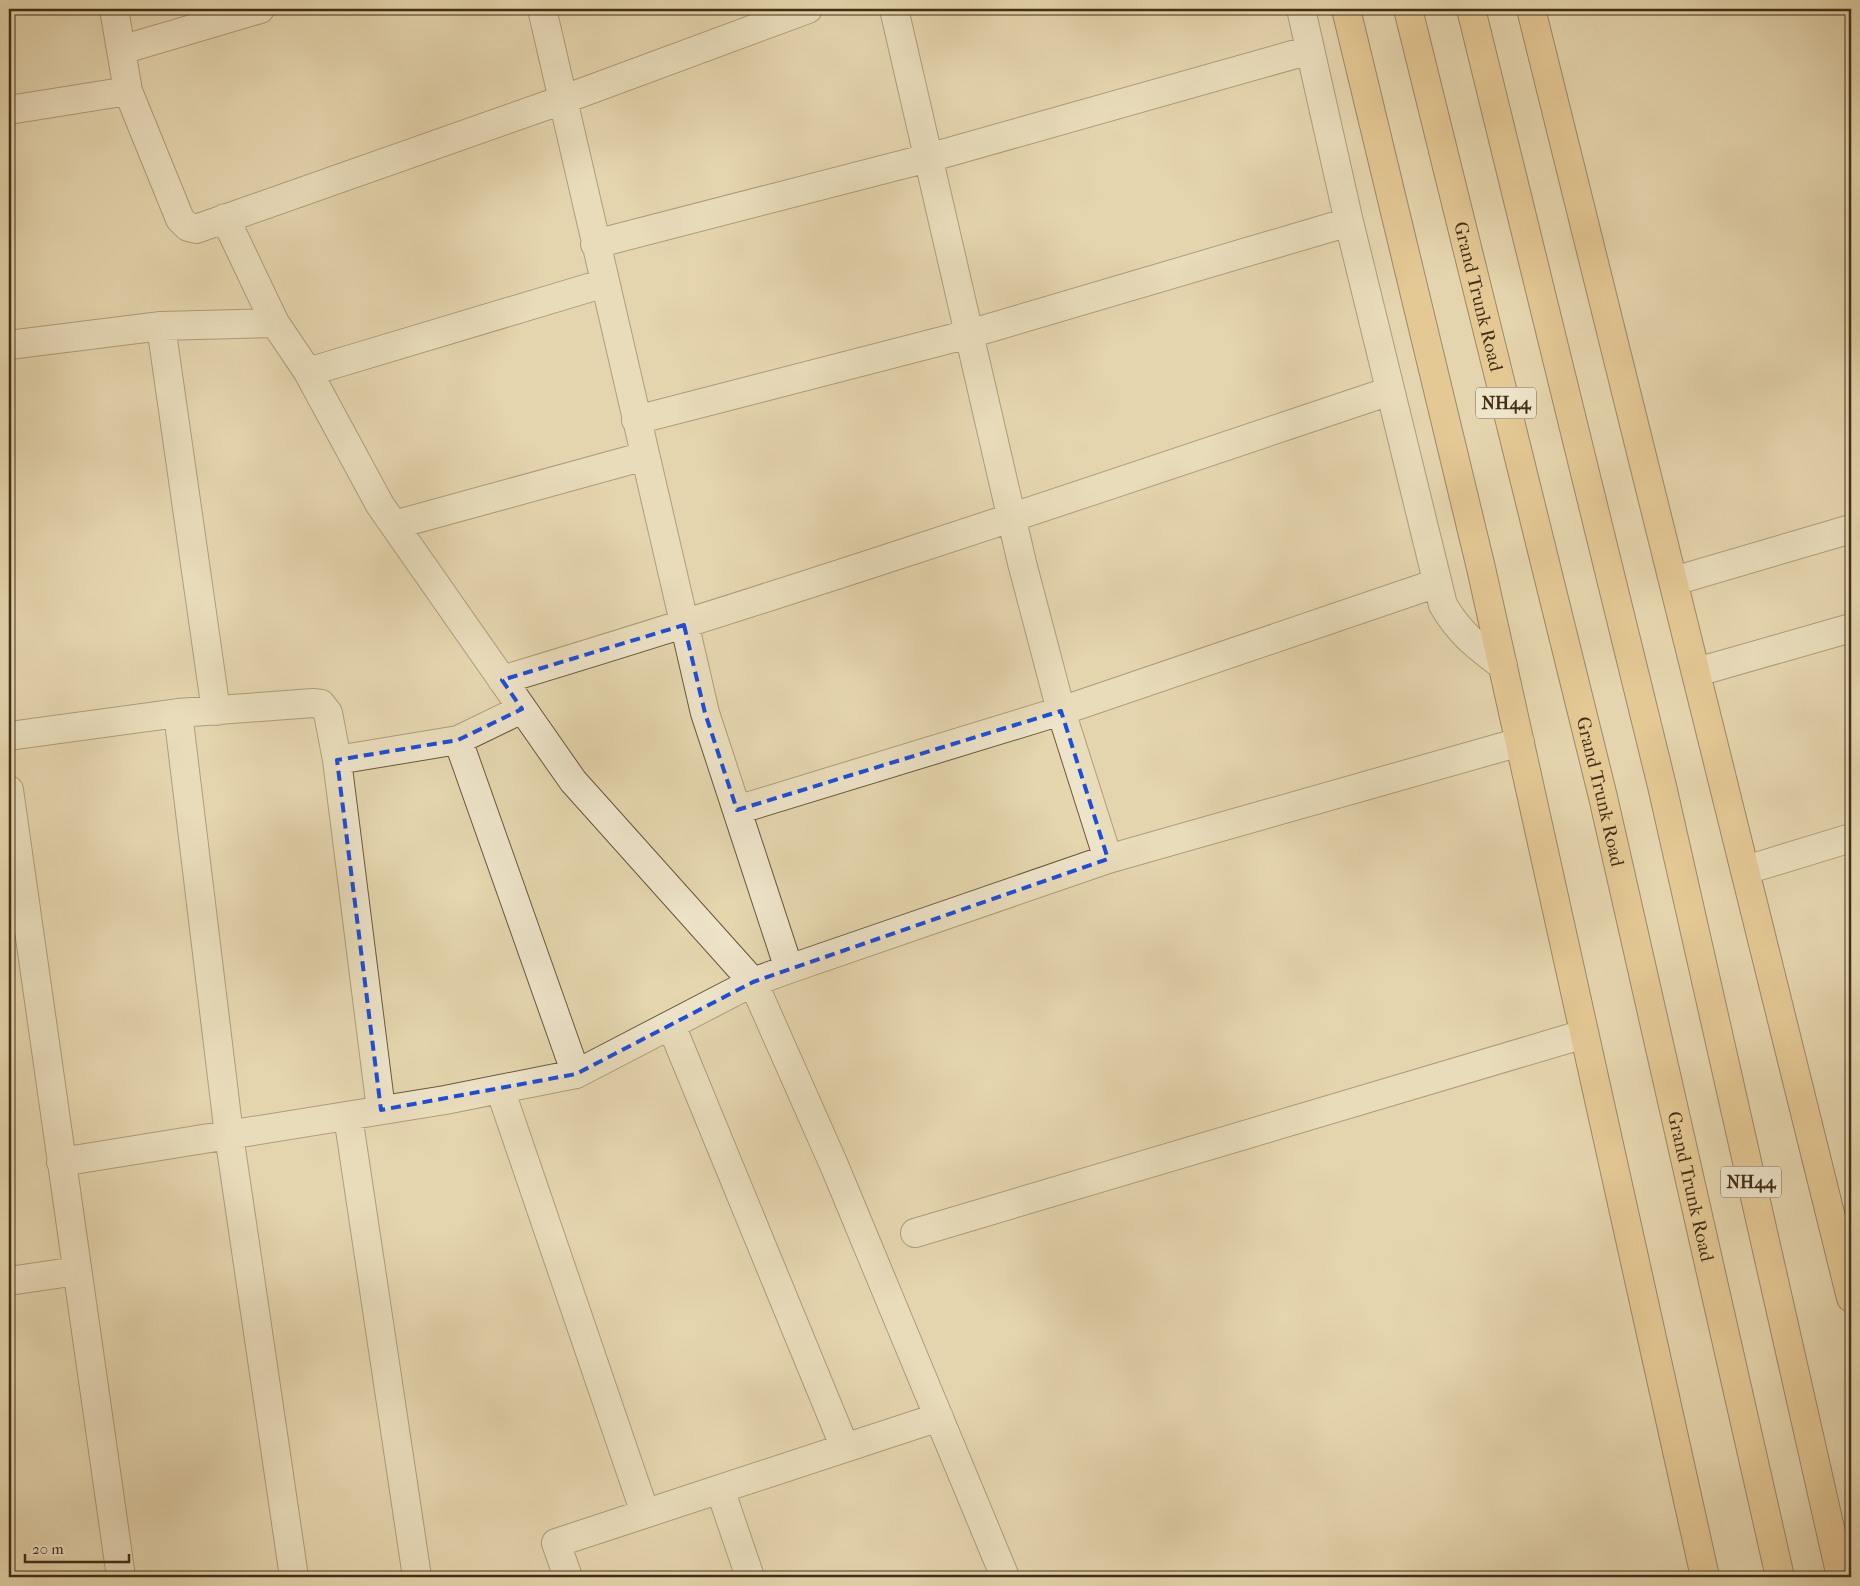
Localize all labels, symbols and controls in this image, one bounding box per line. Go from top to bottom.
street label: Grand Trunk Road [1449,219,1507,374]
road number: NH44 [1476,388,1536,418]
street label: Grand Trunk Road [1572,715,1629,869]
street label: Grand Trunk Road [1663,1109,1718,1264]
road number: NH44 [1721,1166,1781,1198]
scale bar [25,1531,129,1563]
text: 20 m [32,1540,64,1558]

